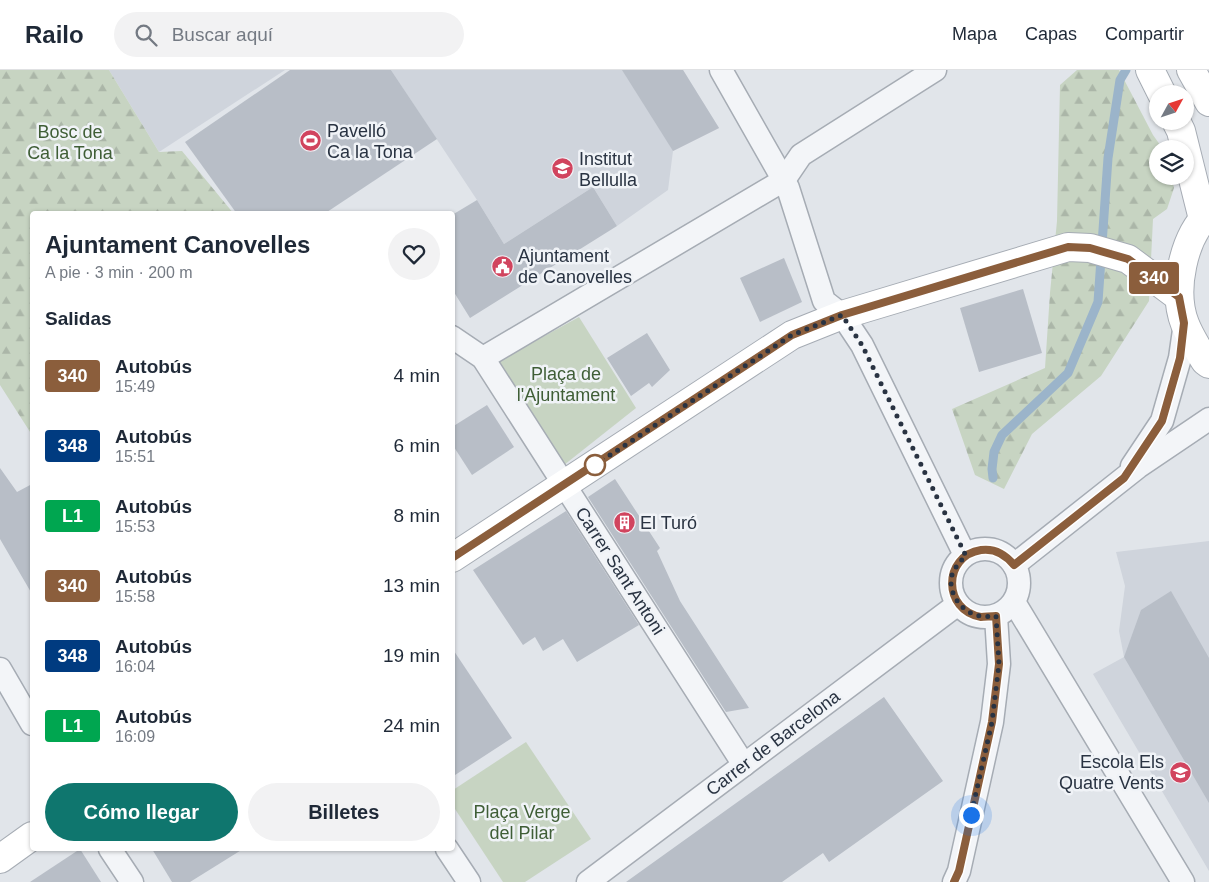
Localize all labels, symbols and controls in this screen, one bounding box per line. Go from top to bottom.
search box [114,12,464,57]
text: Railo [25,21,84,48]
icon: search [132,21,160,49]
text: Buscar aquí [172,24,273,45]
text: Mapa [952,24,997,44]
text: Capas [1025,24,1077,44]
text: Compartir [1105,24,1184,44]
north arrow [1149,85,1194,130]
map controls [1149,85,1194,185]
place label: Pavelló Ca la Tona [327,121,414,162]
park label: Bosc de Ca la Tona [27,122,114,163]
sports icon: Pavelló Ca la Tona [299,129,323,153]
button: layers [1149,140,1194,185]
place label: Institut Bellulla [579,149,638,190]
school or university icon: Institut Bellulla [551,157,575,181]
button: heart [388,228,440,280]
text: Ajuntament Canovelles [45,231,310,258]
place label: Ajuntament de Canovelles [518,246,632,287]
public building icon: Ajuntament de Canovelles [490,254,514,278]
line badge: 340 [1125,262,1183,294]
text: A pie · 3 min · 200 m [45,264,193,281]
text: 340 [1139,268,1169,288]
text: Salidas [45,308,112,329]
text: Autobús [115,356,192,377]
park label: Plaça de l'Ajuntament [517,364,615,405]
text: 4 min [394,365,440,386]
text: 340 [57,366,88,386]
text: 15:49 [115,378,155,395]
text: Autobús [115,426,192,447]
text: 6 min [394,435,440,456]
text: 348 [57,436,88,456]
text: 15:51 [115,448,155,465]
unlabelled marker [584,454,606,476]
text: Autobús [115,496,192,517]
street label: Carrer Sant Antoni [571,503,669,639]
text: 8 min [394,505,440,526]
text: L1 [62,506,83,526]
building icon: El Turó [612,511,636,535]
place label: El Turó [640,513,697,533]
text: 15:53 [115,518,155,535]
text: Autobús [115,566,192,587]
text: 13 min [383,575,440,596]
text: 340 [57,576,88,596]
text: 15:58 [115,588,155,605]
text: Autobús [115,636,192,657]
text: 19 min [383,645,440,666]
text: 348 [57,646,88,666]
text: 16:04 [115,658,155,675]
street label: Carrer de Barcelona [702,686,845,800]
text: Autobús [115,706,192,727]
text: 24 min [383,715,440,736]
text: L1 [62,716,83,736]
text: 16:09 [115,728,155,745]
place label: Escola Els Quatre Vents [1059,752,1164,793]
school or university icon: Escola Els Quatre Vents [1168,760,1192,784]
button: Cómo llegar [45,783,238,841]
button: Billetes [248,783,440,841]
park label: Plaça Verge del Pilar [473,802,571,843]
your location [959,803,984,828]

